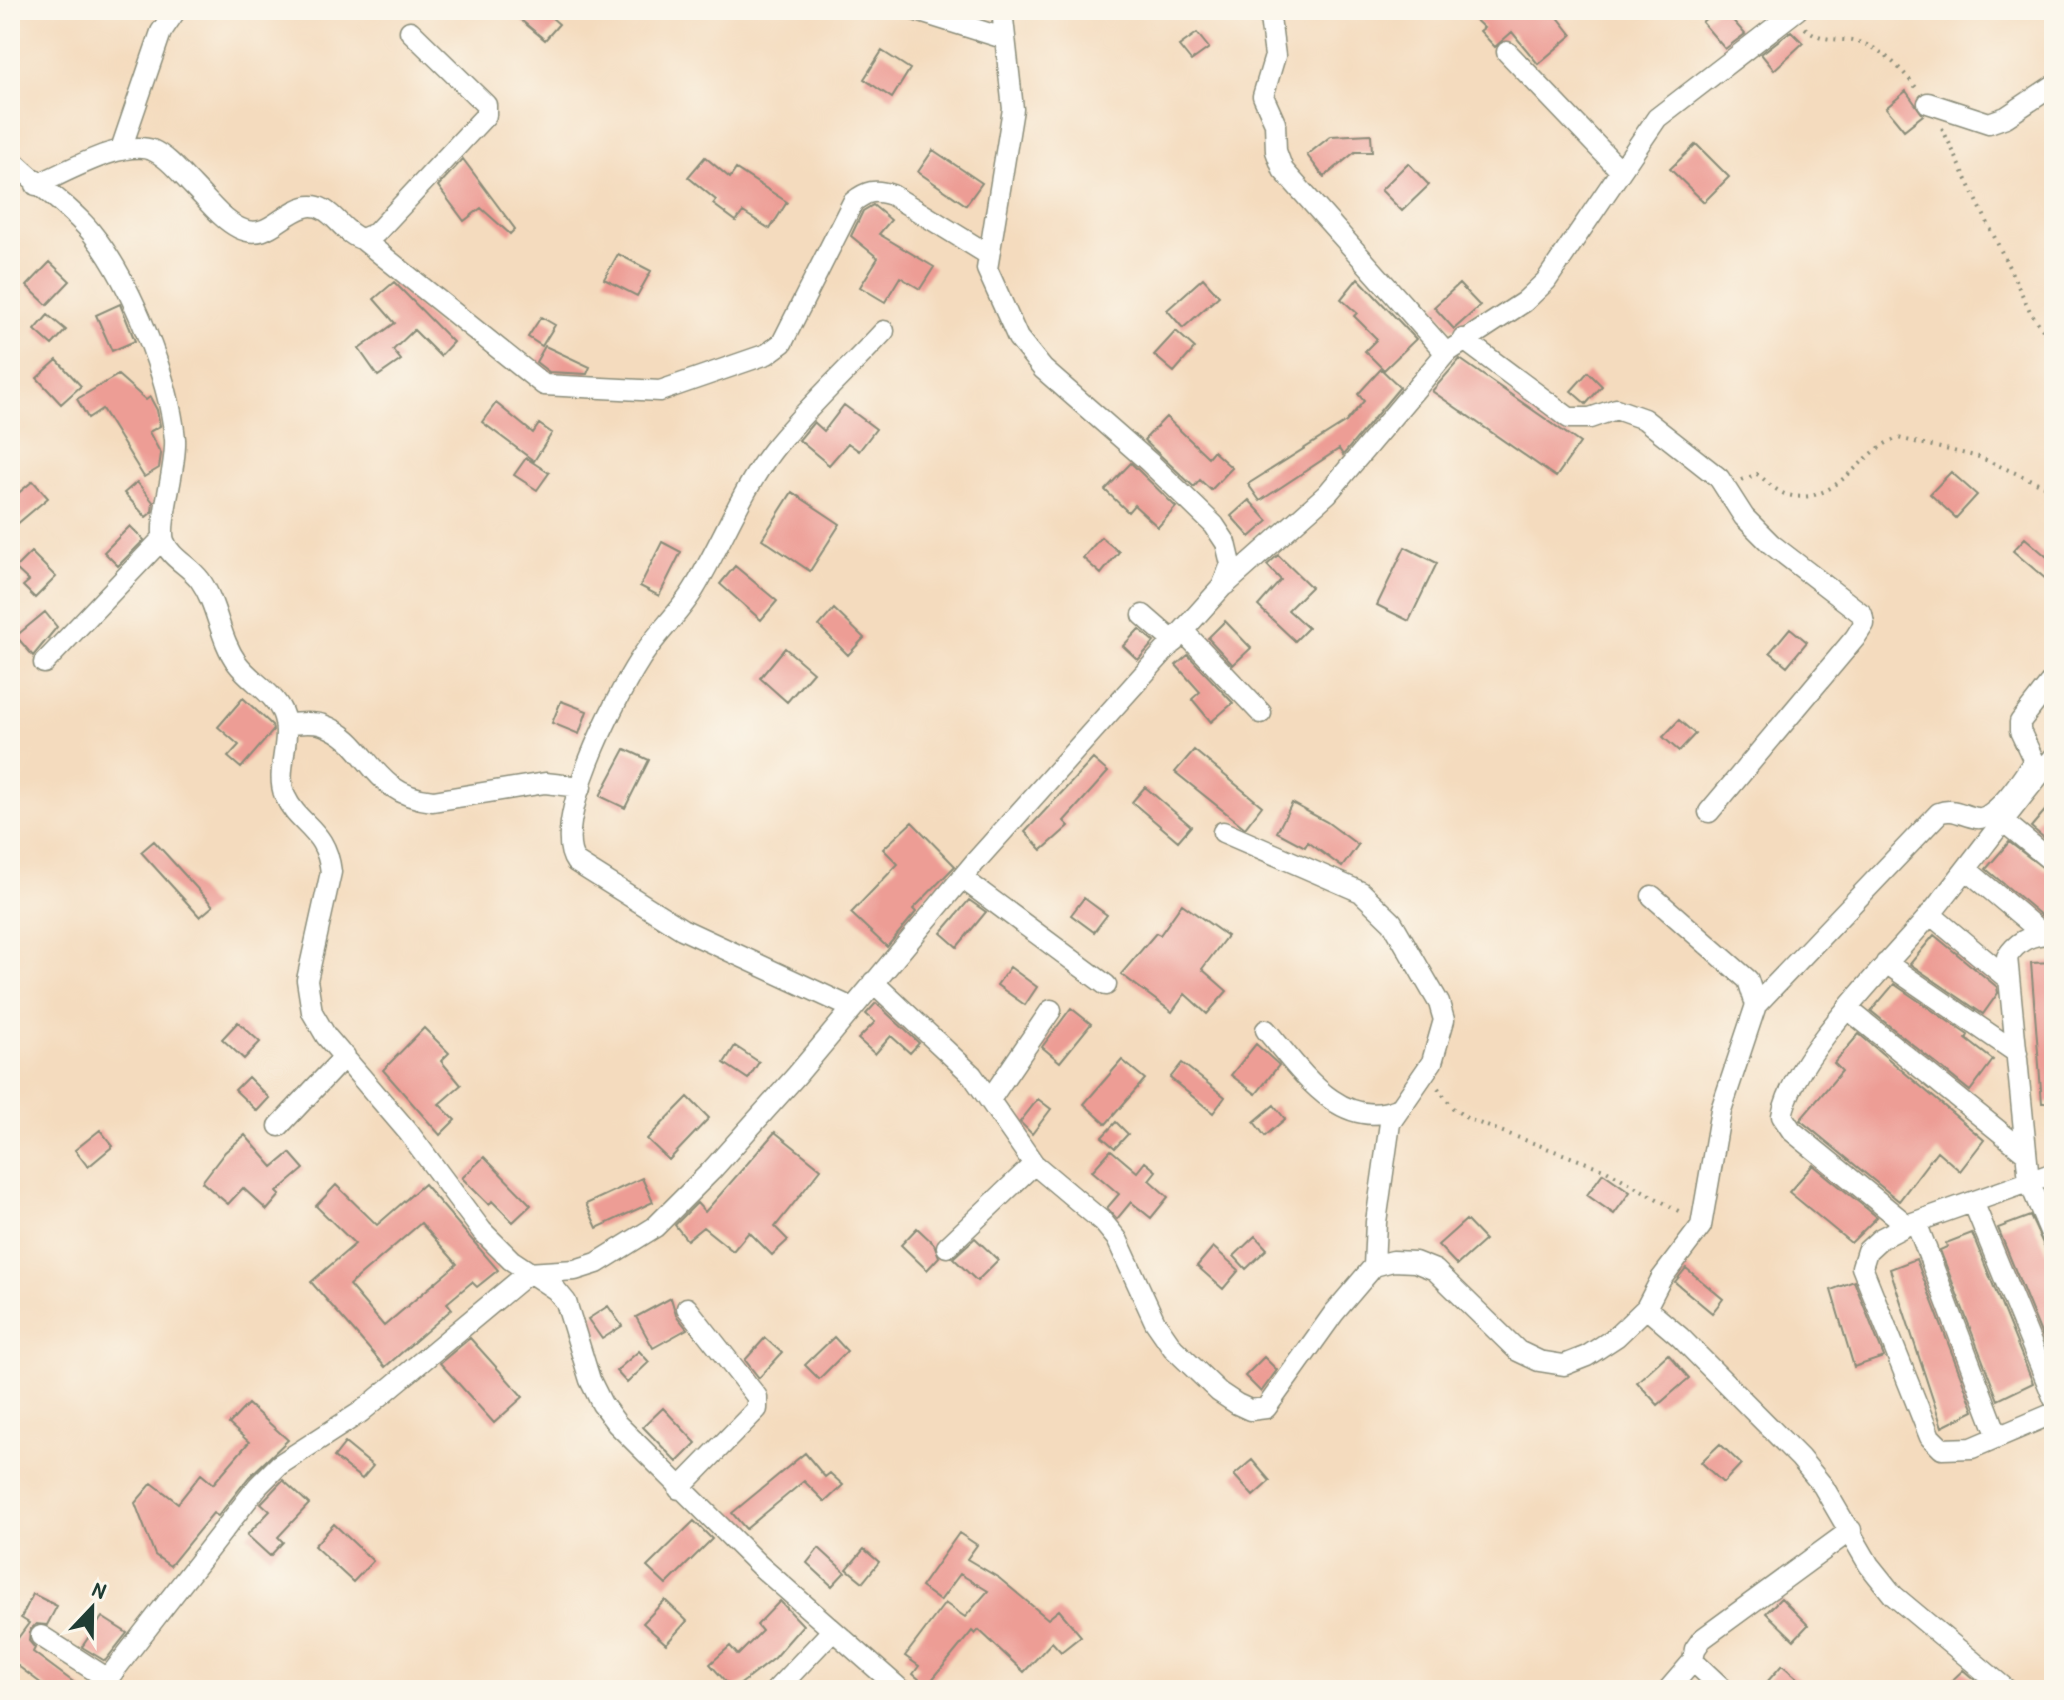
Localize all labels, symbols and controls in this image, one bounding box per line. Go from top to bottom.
north arrow [52,1568,132,1648]
text: N [88,1573,111,1606]

